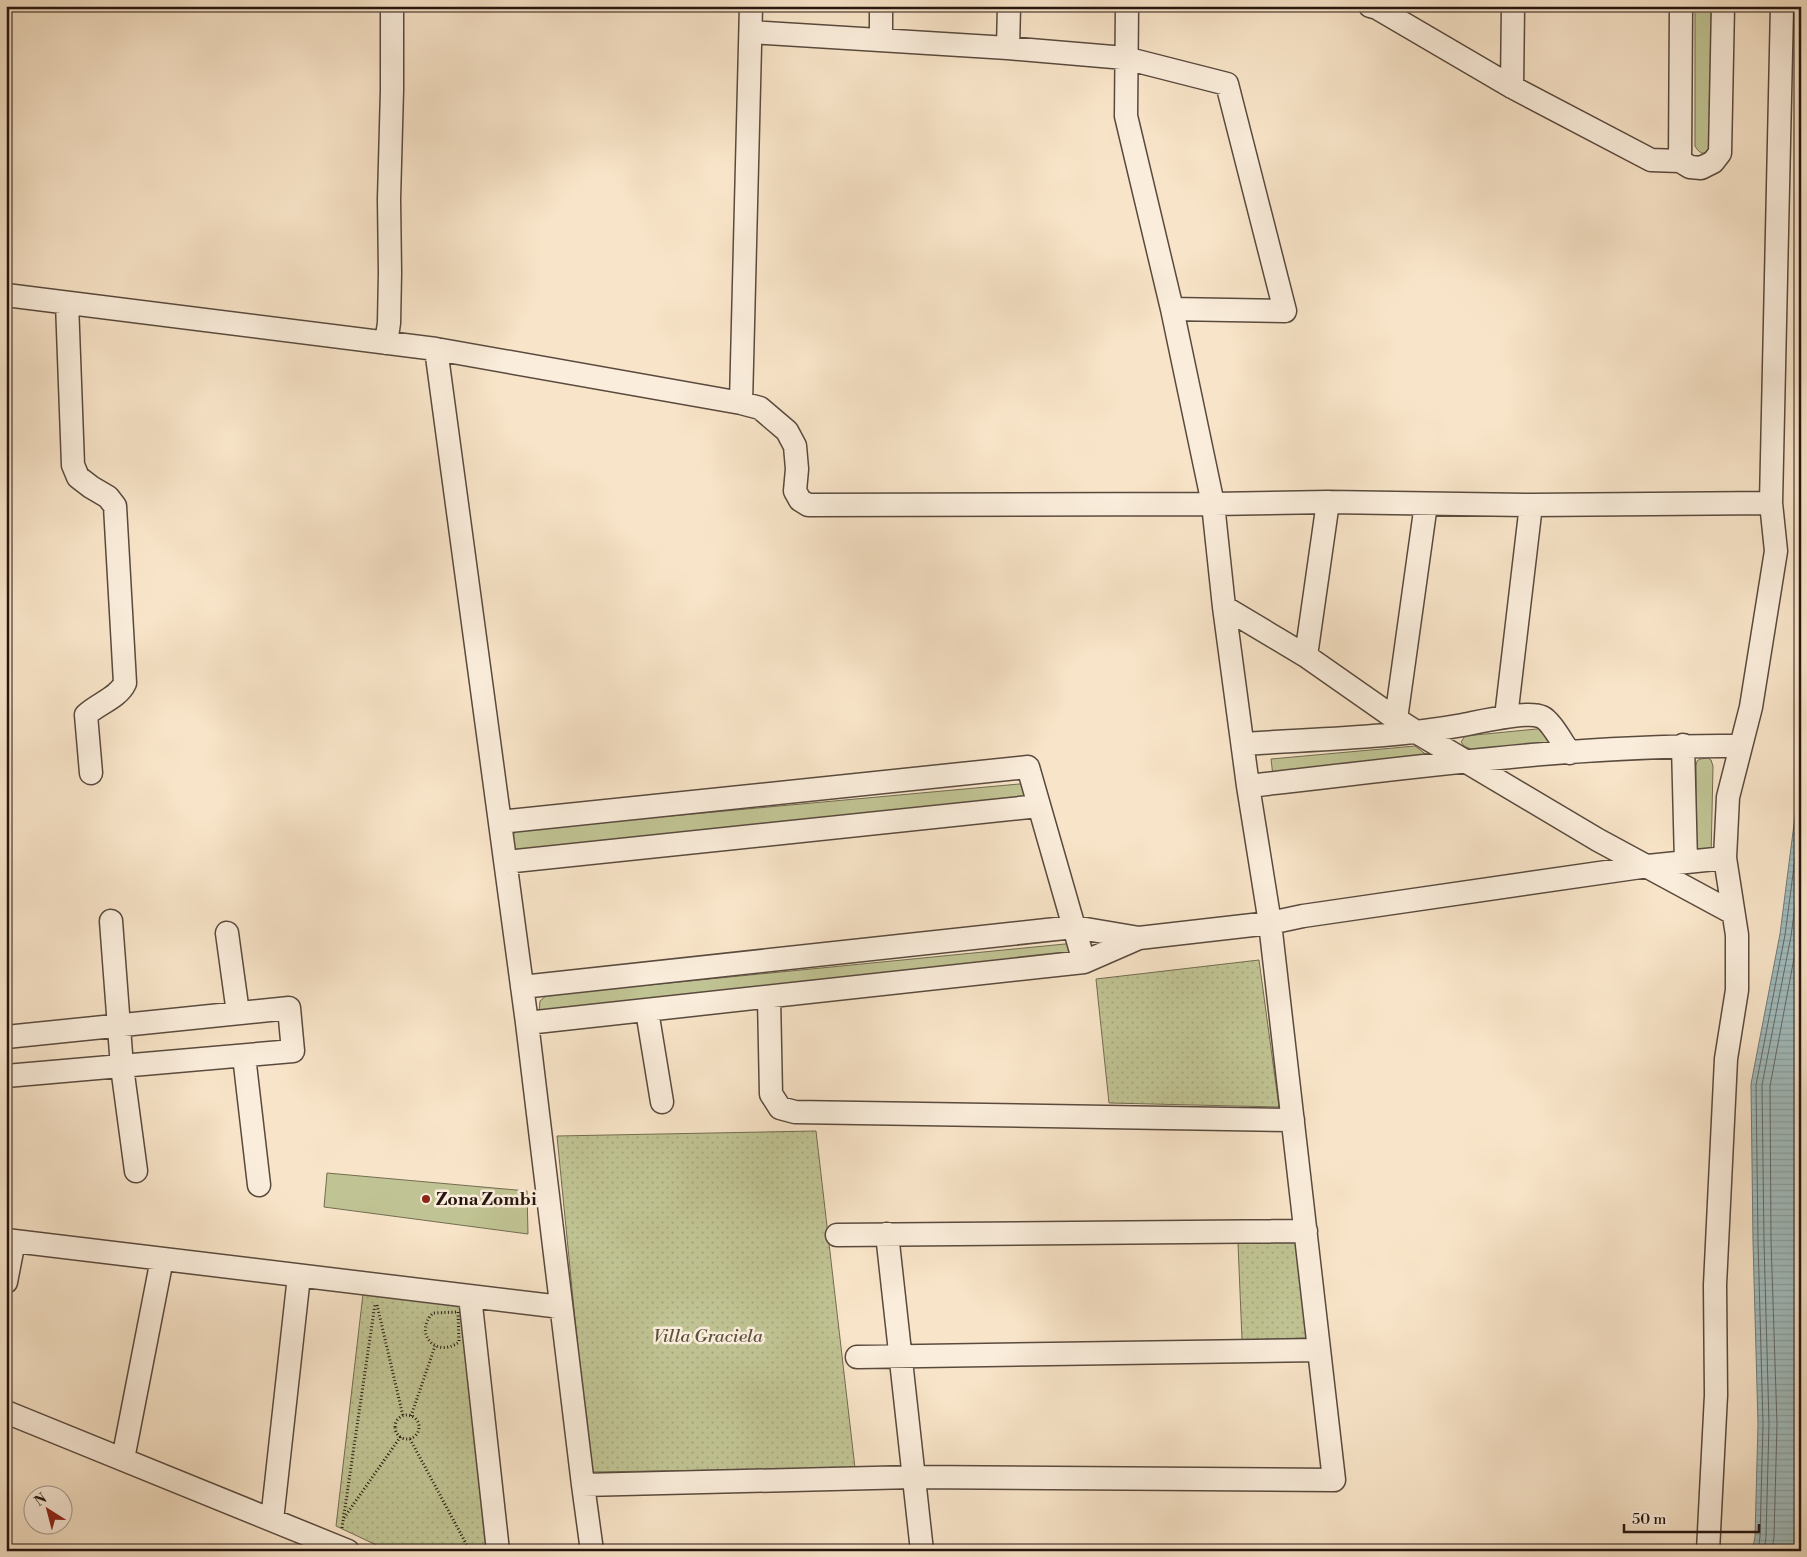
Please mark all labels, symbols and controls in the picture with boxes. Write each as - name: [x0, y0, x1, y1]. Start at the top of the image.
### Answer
- place label: Zona Zombi: [436, 1188, 537, 1211]
- marker: Zona Zombi: [420, 1193, 432, 1205]
- park label: Villa Graciela: [653, 1325, 764, 1348]
- north arrow: [22, 1484, 72, 1534]
- text: N: [31, 1490, 51, 1511]
- scale bar: [1624, 1502, 1760, 1534]
- text: 50 m: [1632, 1510, 1666, 1529]

